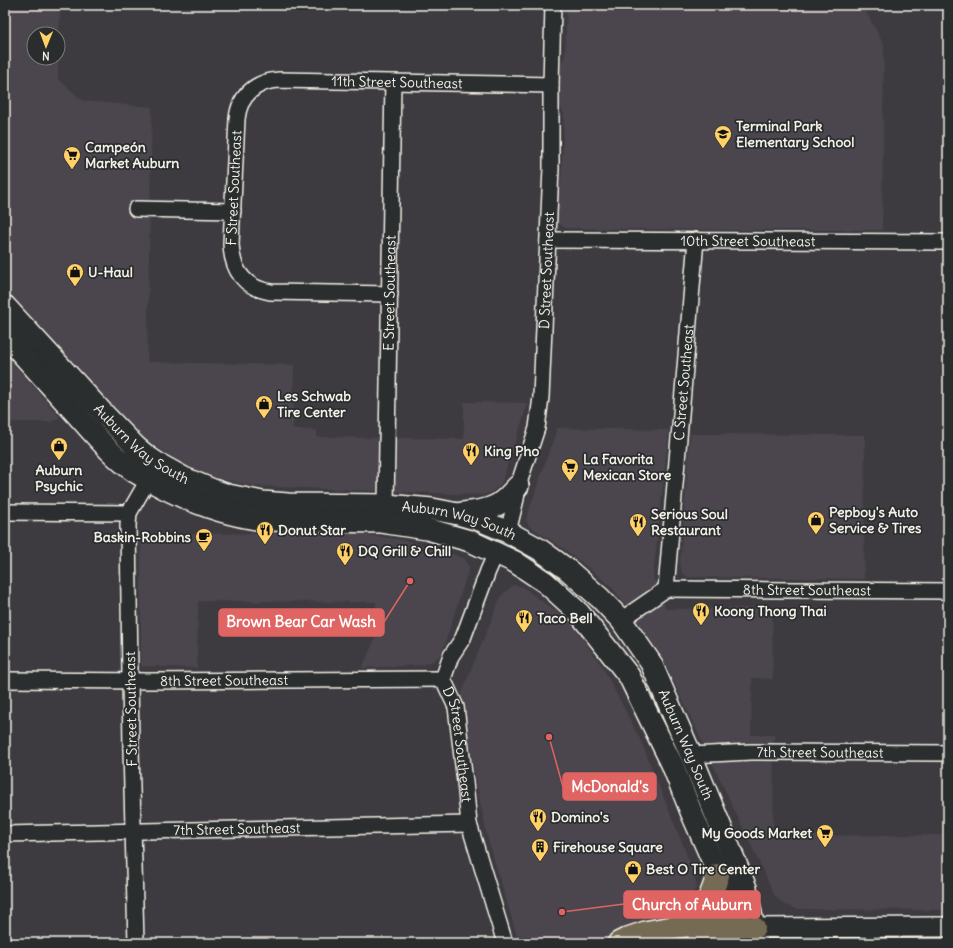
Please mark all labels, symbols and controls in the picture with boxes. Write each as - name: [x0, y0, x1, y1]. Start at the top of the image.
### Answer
- north arrow: [26, 26, 66, 66]
- text: N: [42, 49, 50, 63]
- street label: 11th Street Southeast: [331, 72, 463, 92]
- place label: Terminal Park Elementary School: [736, 117, 854, 151]
- school or university icon: Terminal Park Elementary School: [713, 124, 733, 149]
- street label: F Street Southeast: [222, 130, 245, 246]
- place label: Campeón Market Auburn: [85, 138, 179, 172]
- supermarket icon: Campeón Market Auburn: [62, 145, 82, 170]
- street label: D Street Southeast: [535, 211, 558, 330]
- street label: 10th Street Southeast: [680, 232, 816, 250]
- street label: E Street Southeast: [380, 235, 399, 351]
- shop icon: U-Haul: [65, 262, 85, 287]
- place label: U-Haul: [88, 263, 133, 281]
- street label: C Street Southeast: [670, 323, 698, 441]
- place label: Les Schwab Tire Center: [277, 387, 351, 421]
- shop icon: Les Schwab Tire Center: [254, 394, 274, 419]
- street label: Auburn Way South: [90, 400, 192, 488]
- shop icon: Auburn Psychic: [49, 436, 69, 461]
- restaurant icon: King Pho: [461, 441, 481, 466]
- place label: King Pho: [484, 442, 540, 460]
- place label: La Favorita Mexican Store: [583, 450, 672, 484]
- supermarket icon: La Favorita Mexican Store: [560, 457, 580, 482]
- place label: Auburn Psychic: [35, 461, 83, 495]
- street label: Auburn Way South: [401, 497, 520, 544]
- place label: Pepboy's Auto Service & Tires: [829, 503, 922, 537]
- place label: Serious Soul Restaurant: [651, 505, 728, 539]
- shop icon: Pepboy's Auto Service & Tires: [806, 510, 826, 535]
- restaurant icon: Serious Soul Restaurant: [628, 512, 648, 537]
- restaurant icon: Donut Star: [255, 520, 275, 545]
- place label: Donut Star: [278, 521, 346, 539]
- cafe icon: Baskin-Robbins: [194, 527, 214, 552]
- place label: Baskin-Robbins: [93, 528, 192, 546]
- restaurant icon: DQ Grill & Chill: [335, 541, 355, 566]
- place label: DQ Grill & Chill: [358, 542, 451, 560]
- street label: 8th Street Southeast: [743, 581, 871, 599]
- restaurant icon: Koong Thong Thai: [691, 601, 711, 626]
- place label: Koong Thong Thai: [714, 602, 827, 620]
- restaurant icon: Taco Bell: [514, 608, 534, 633]
- callout: Brown Bear Car Wash: [219, 609, 384, 636]
- place label: Taco Bell: [537, 609, 593, 627]
- text: Brown Bear Car Wash: [226, 612, 376, 631]
- street label: F Street Southeast: [121, 651, 141, 767]
- street label: 8th Street Southeast: [160, 671, 288, 690]
- street label: D Street Southeast: [439, 684, 476, 803]
- street label: Auburn Way South: [655, 687, 718, 803]
- street label: 7th Street Southeast: [756, 743, 884, 762]
- callout: McDonald's: [563, 773, 656, 800]
- text: McDonald's: [571, 777, 649, 796]
- restaurant icon: Domino's: [528, 807, 548, 832]
- place label: Domino's: [551, 808, 610, 826]
- street label: 7th Street Southeast: [173, 819, 301, 839]
- supermarket icon: My Goods Market: [815, 823, 835, 848]
- place label: My Goods Market: [701, 824, 812, 842]
- building icon: Firehouse Square: [530, 837, 550, 862]
- place label: Firehouse Square: [553, 838, 663, 856]
- shop icon: Best O Tire Center: [623, 859, 643, 884]
- place label: Best O Tire Center: [646, 860, 760, 878]
- callout: Church of Auburn: [624, 891, 760, 918]
- text: Church of Auburn: [632, 895, 752, 914]

